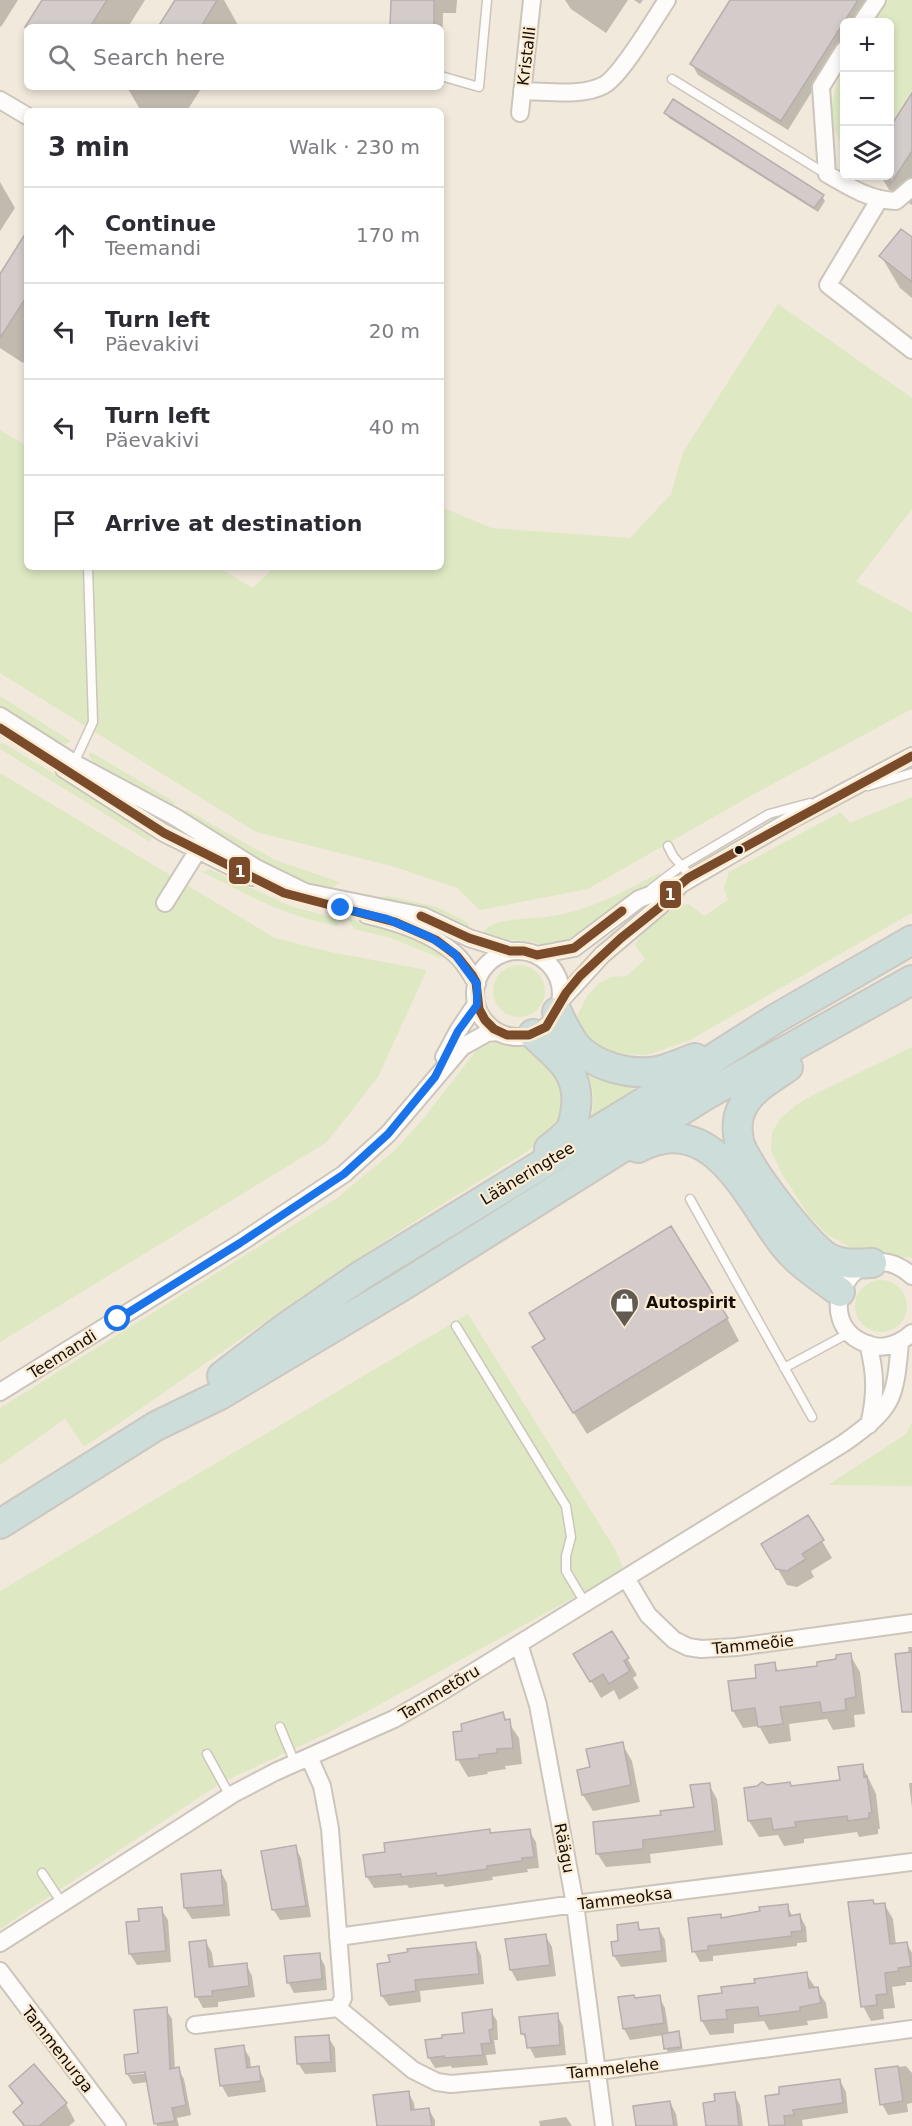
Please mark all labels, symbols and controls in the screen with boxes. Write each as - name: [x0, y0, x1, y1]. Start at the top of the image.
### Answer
- map controls: [840, 18, 894, 180]
- button: +: [840, 18, 894, 72]
- search box: [24, 24, 444, 90]
- street label: Kristalli: [513, 25, 540, 87]
- icon: search: [45, 41, 78, 74]
- text: Search here: [93, 45, 225, 70]
- button: −: [840, 72, 894, 126]
- button: layers: [840, 126, 894, 180]
- text: 3 min: [48, 132, 130, 162]
- text: Walk · 230 m: [289, 135, 420, 159]
- text: Continue: [105, 211, 216, 236]
- icon: ahead: [48, 219, 81, 252]
- text: 170 m: [356, 223, 420, 247]
- text: Teemandi: [105, 236, 201, 260]
- text: Turn left: [105, 307, 210, 332]
- icon: left: [48, 315, 81, 348]
- text: 20 m: [369, 319, 420, 343]
- text: Päevakivi: [105, 332, 199, 356]
- text: Turn left: [105, 403, 210, 428]
- icon: left: [48, 411, 81, 444]
- text: 40 m: [369, 415, 420, 439]
- text: Päevakivi: [105, 428, 199, 452]
- icon: arrive: [48, 507, 81, 540]
- text: Arrive at destination: [105, 511, 362, 536]
- unlabelled marker: [733, 844, 745, 856]
- line badge: 1: [228, 856, 251, 885]
- text: 1: [234, 862, 246, 881]
- line badge: 1: [659, 880, 682, 909]
- text: 1: [664, 885, 676, 904]
- route end: [327, 894, 353, 920]
- street label: Lääneringtee: [477, 1138, 577, 1209]
- shop icon: Autospirit: [609, 1286, 641, 1328]
- place label: Autospirit: [646, 1293, 736, 1312]
- route start: [104, 1305, 130, 1331]
- street label: Teemandi: [24, 1326, 100, 1383]
- street label: Tammeõie: [710, 1631, 795, 1658]
- street label: Tammetõru: [395, 1661, 483, 1724]
- street label: Räägu: [550, 1821, 579, 1875]
- street label: Tammeoksa: [576, 1883, 673, 1914]
- street label: Tammenurga: [17, 2002, 97, 2096]
- street label: Tammelehe: [565, 2054, 660, 2083]

